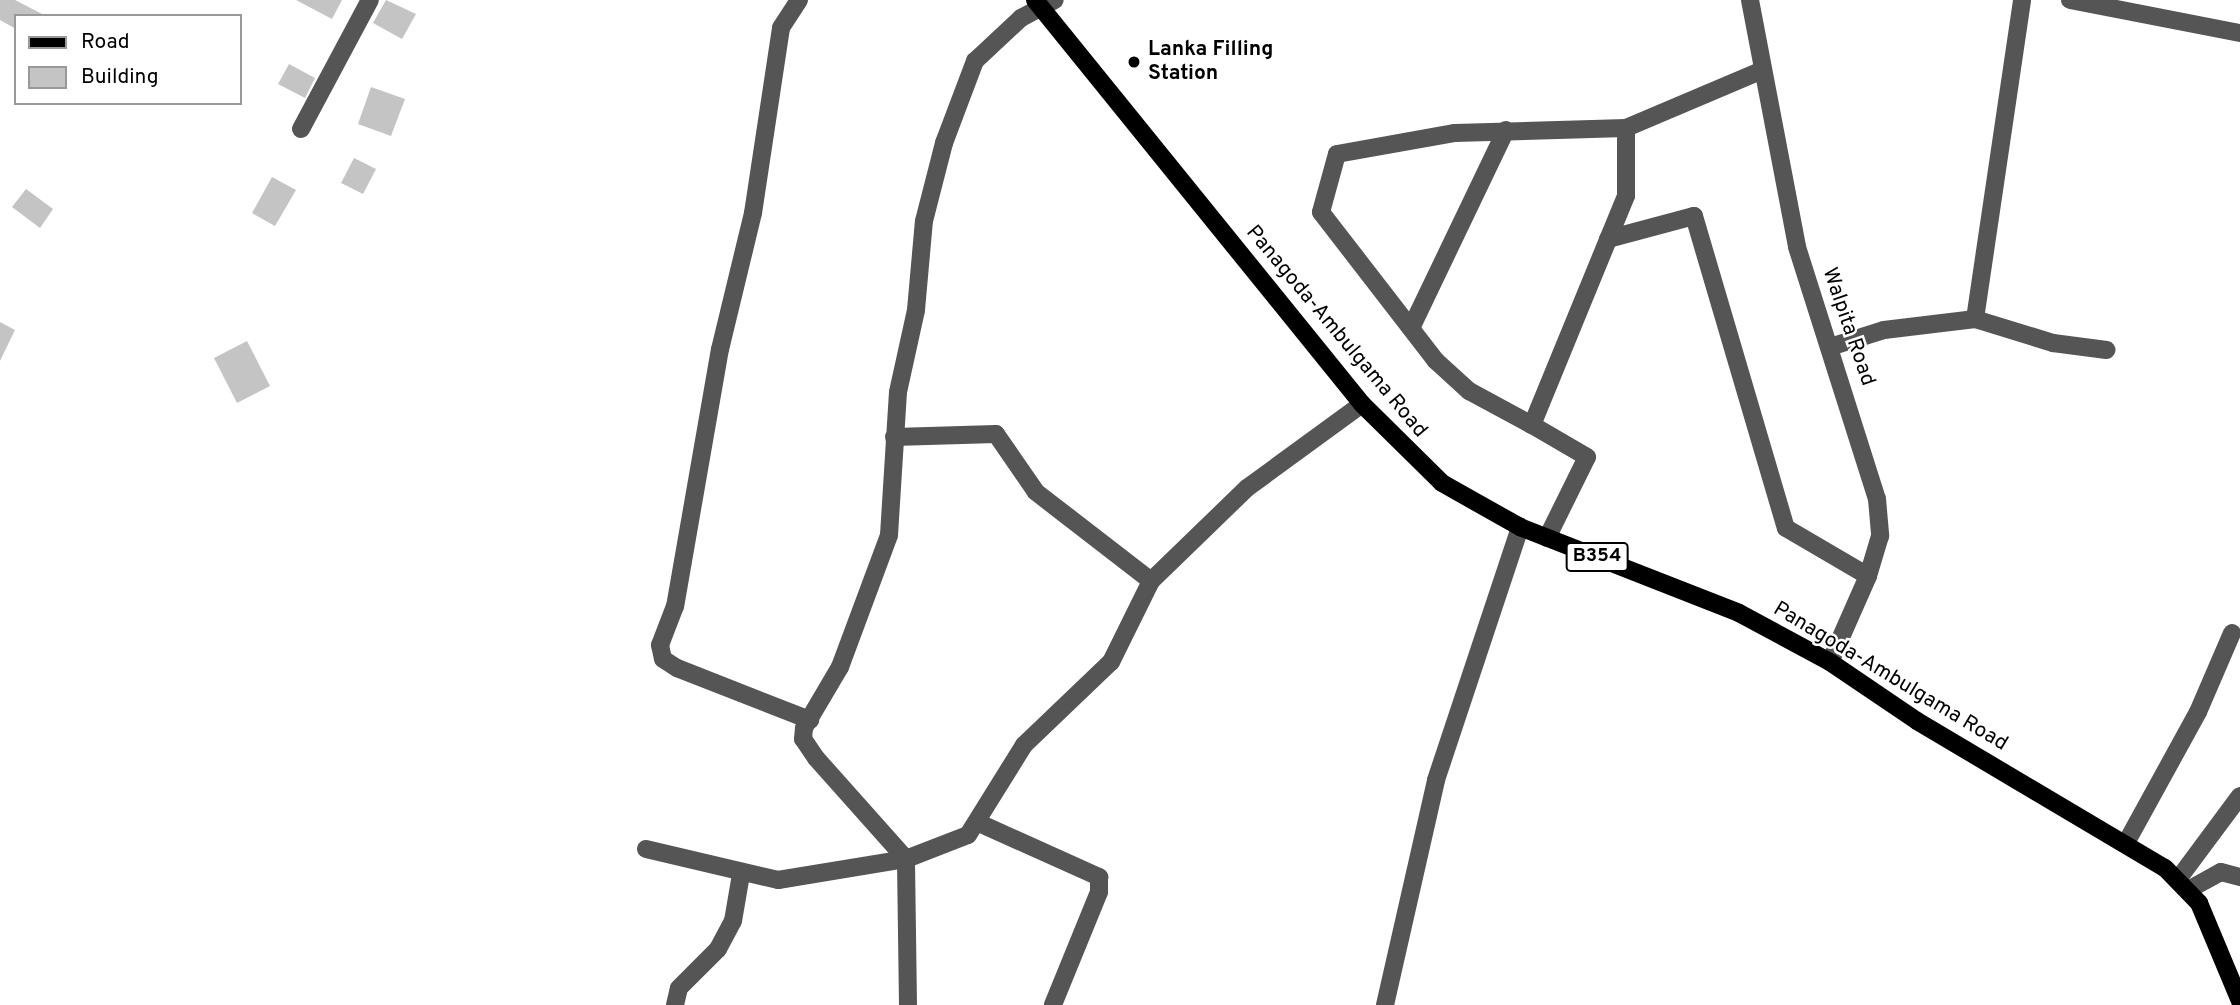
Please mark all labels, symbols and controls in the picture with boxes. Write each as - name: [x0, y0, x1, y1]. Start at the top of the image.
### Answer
- legend: [14, 14, 242, 105]
- text: Road: [81, 29, 130, 56]
- place label: Lanka Filling Station: [1148, 37, 1273, 87]
- marker: Lanka Filling Station: [1126, 54, 1142, 70]
- text: Building: [81, 64, 159, 91]
- street label: Panagoda-Ambulgama Road: [1240, 221, 1432, 443]
- street label: Walpita Road: [1816, 265, 1880, 389]
- road number: B354: [1566, 542, 1628, 572]
- street label: Panagoda-Ambulgama Road: [1768, 597, 2012, 757]

